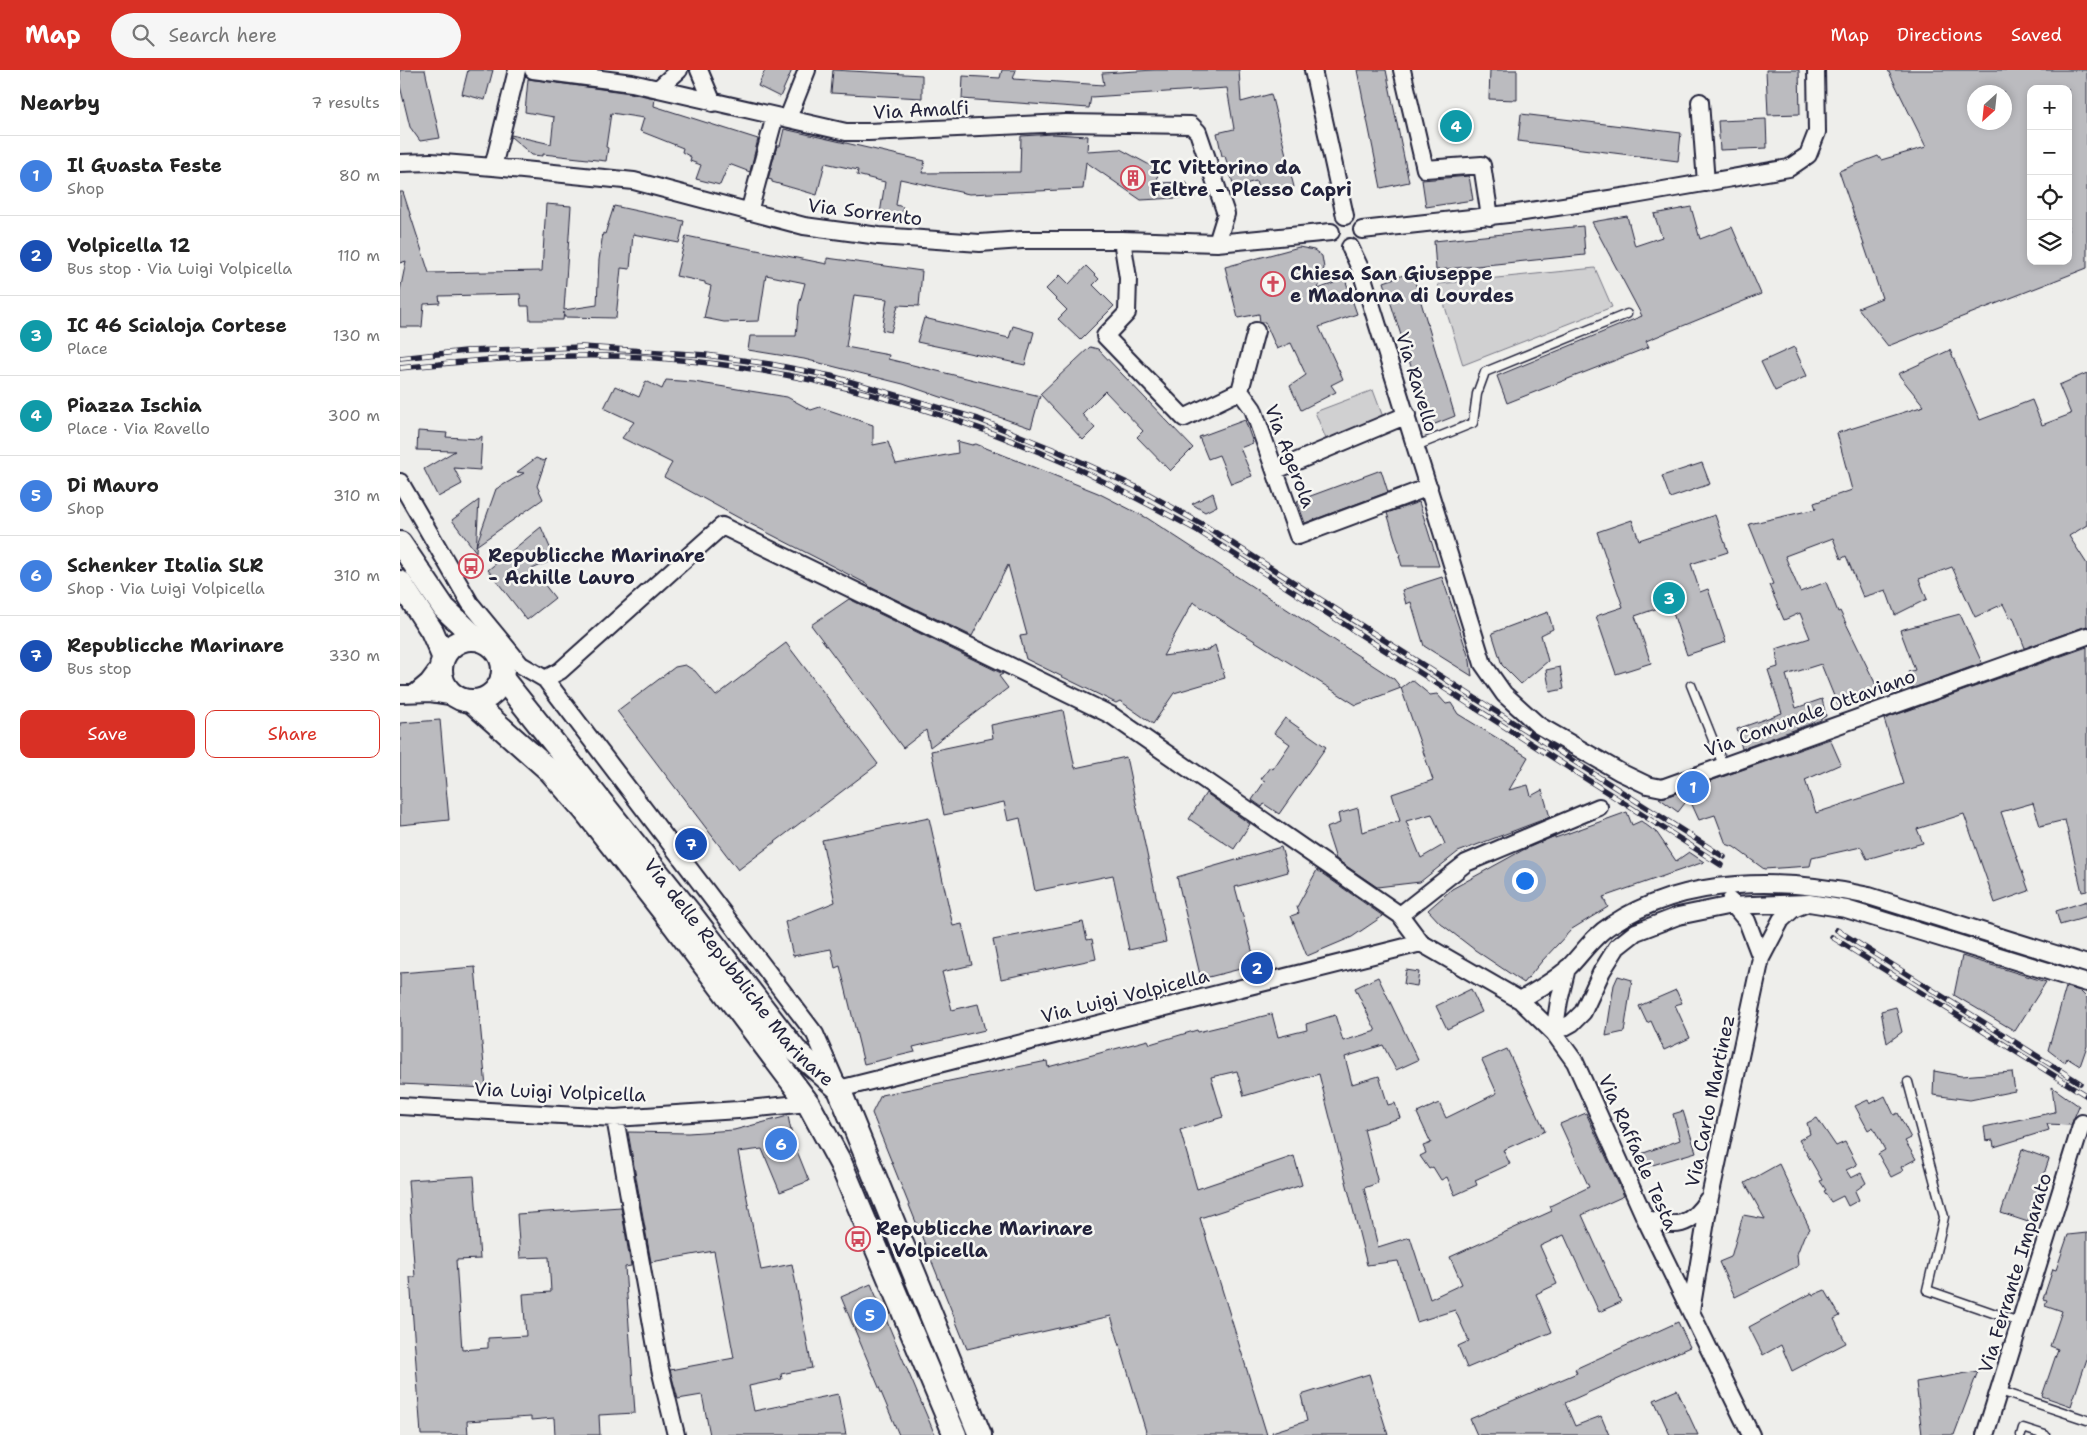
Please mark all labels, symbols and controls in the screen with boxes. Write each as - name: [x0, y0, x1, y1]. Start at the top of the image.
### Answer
- search box: [111, 13, 461, 58]
- text: Map: [25, 19, 81, 51]
- icon: search: [129, 21, 157, 49]
- text: Search here: [169, 23, 277, 48]
- text: Map: [1831, 23, 1869, 47]
- text: Directions: [1897, 23, 1983, 47]
- text: Saved: [2011, 23, 2062, 47]
- north arrow: [1967, 85, 2012, 130]
- map controls: [2027, 85, 2072, 265]
- button: +: [2027, 85, 2072, 130]
- text: Nearby: [20, 89, 100, 117]
- text: 7 results: [311, 92, 380, 113]
- street label: Via Amalfi: [872, 95, 970, 125]
- pin: 4: [1440, 107, 1472, 145]
- button: −: [2027, 130, 2072, 175]
- text: Il Guasta Feste: [67, 153, 222, 178]
- place label: IC Vittorino da Feltre - Plesso Capri: [1150, 155, 1352, 202]
- text: 1: [32, 165, 40, 186]
- text: 80 m: [339, 165, 380, 186]
- building icon: IC Vittorino da Feltre - Plesso Capri: [1120, 165, 1146, 191]
- button: locate: [2027, 175, 2072, 220]
- text: Shop: [67, 178, 104, 199]
- street label: Via Sorrento: [806, 193, 924, 231]
- button: layers: [2027, 220, 2072, 265]
- text: Volpicella 12: [67, 233, 190, 258]
- text: 2: [30, 245, 42, 266]
- text: 110 m: [337, 245, 380, 266]
- text: Bus stop · Via Luigi Volpicella: [67, 258, 292, 279]
- place label: Chiesa San Giuseppe e Madonna di Lourdes: [1290, 261, 1514, 308]
- church icon: Chiesa San Giuseppe e Madonna di Lourdes: [1260, 271, 1286, 297]
- text: IC 46 Scialoja Cortese: [67, 313, 287, 338]
- text: 3: [30, 325, 42, 346]
- text: 130 m: [333, 325, 380, 346]
- street label: Via Ravello: [1390, 329, 1444, 435]
- text: Place: [67, 338, 108, 359]
- text: Piazza Ischia: [67, 393, 202, 418]
- street label: Via Agerola: [1259, 401, 1321, 512]
- text: 4: [30, 405, 42, 426]
- text: 300 m: [328, 405, 380, 426]
- text: Place · Via Ravello: [67, 418, 210, 439]
- text: Di Mauro: [67, 473, 159, 498]
- text: 5: [31, 485, 41, 506]
- text: 310 m: [333, 485, 380, 506]
- text: Shop: [67, 498, 104, 519]
- place label: Republicche Marinare - Achille Lauro: [488, 543, 705, 590]
- text: Schenker Italia SLR: [67, 553, 264, 578]
- bus stop icon: Republicche Marinare - Achille Lauro: [458, 553, 484, 579]
- text: 6: [30, 565, 42, 586]
- text: 310 m: [333, 565, 380, 586]
- text: Shop · Via Luigi Volpicella: [67, 578, 265, 599]
- pin: 3: [1653, 579, 1685, 617]
- text: Republicche Marinare: [67, 633, 284, 658]
- text: 7: [30, 645, 42, 666]
- text: 330 m: [328, 645, 380, 666]
- text: Bus stop: [67, 658, 132, 679]
- street label: Via Comunale Ottaviano: [1701, 663, 1919, 763]
- button: Save: [20, 710, 195, 758]
- button: Share: [205, 710, 380, 758]
- pin: 1: [1677, 768, 1709, 806]
- pin: 7: [675, 825, 707, 863]
- street label: Via delle Repubbliche Marinare: [638, 853, 840, 1092]
- your location: [1512, 868, 1538, 894]
- pin: 2: [1241, 949, 1273, 987]
- street label: Via Luigi Volpicella: [1038, 963, 1212, 1029]
- street label: Via Carlo Martinez: [1680, 1012, 1740, 1190]
- street label: Via Raffaele Testa: [1593, 1070, 1684, 1234]
- street label: Via Luigi Volpicella: [473, 1077, 647, 1108]
- pin: 6: [765, 1125, 797, 1163]
- street label: Via Ferrante Imparato: [1973, 1170, 2057, 1376]
- place label: Republicche Marinare - Volpicella: [876, 1216, 1093, 1263]
- bus stop icon: Republicche Marinare - Volpicella: [845, 1226, 871, 1252]
- pin: 5: [854, 1296, 886, 1334]

